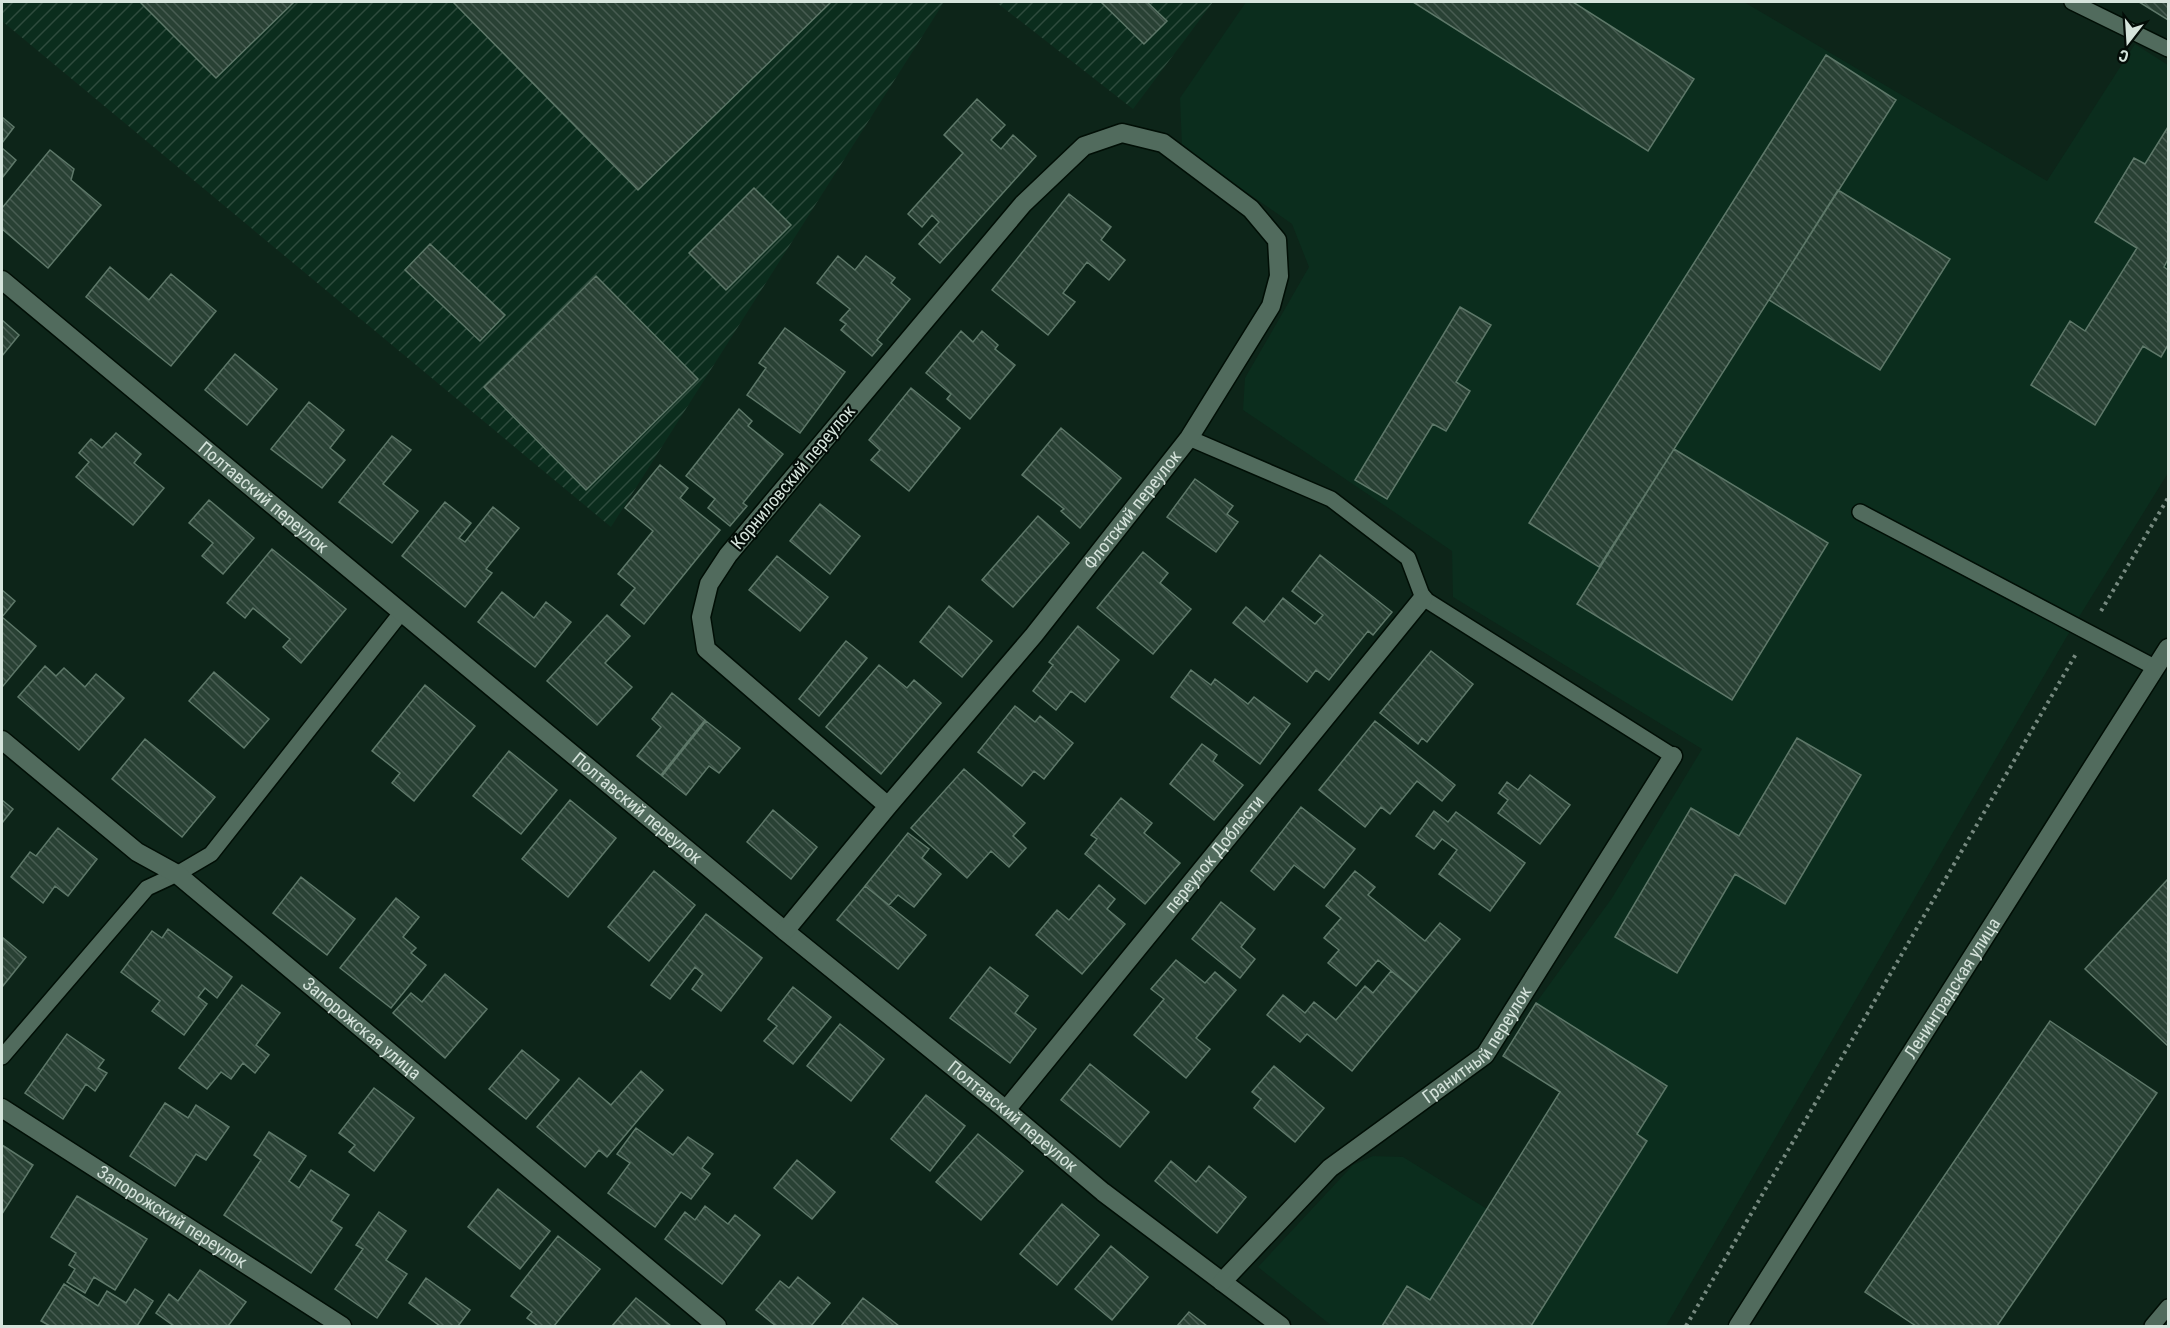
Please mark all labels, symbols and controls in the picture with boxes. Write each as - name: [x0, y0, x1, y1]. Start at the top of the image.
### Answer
- north arrow: [2098, 12, 2158, 72]
- text: С: [2117, 45, 2131, 66]
- street label: Корниловский переулок: [726, 400, 859, 553]
- street label: Полтавский переулок: [194, 437, 333, 557]
- street label: Флотский переулок: [1079, 446, 1185, 573]
- street label: Полтавский переулок: [568, 748, 707, 868]
- street label: переулок Доблести: [1160, 791, 1268, 917]
- street label: Ленинградская улица: [1899, 914, 2004, 1062]
- street label: Запорожская улица: [299, 973, 425, 1084]
- street label: Гранитный переулок: [1418, 982, 1536, 1107]
- street label: Полтавский переулок: [944, 1056, 1083, 1176]
- street label: Запорожский переулок: [93, 1161, 252, 1273]

